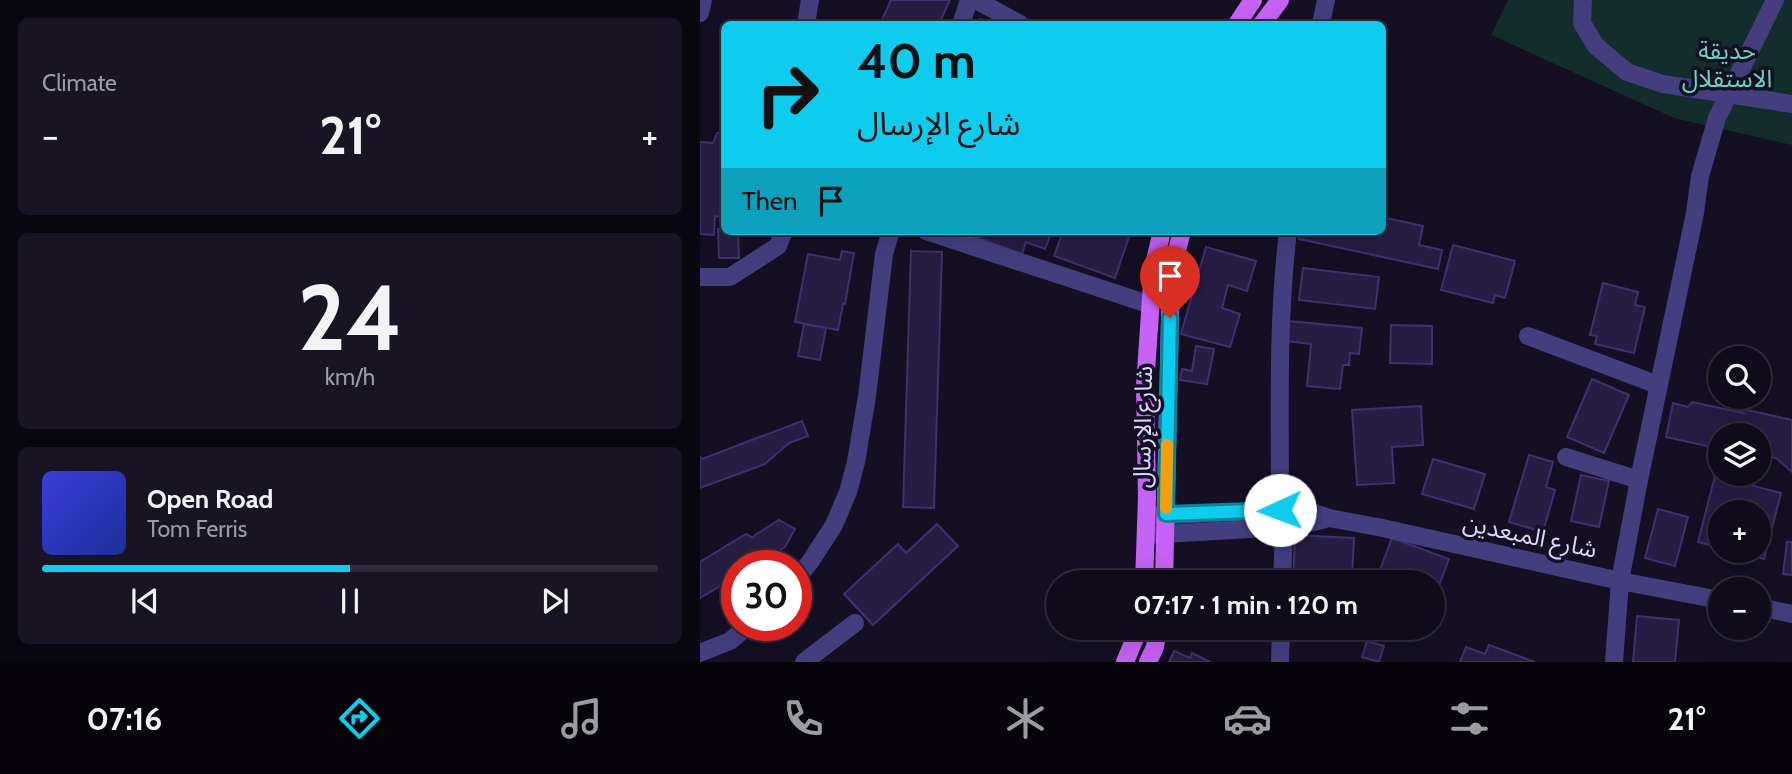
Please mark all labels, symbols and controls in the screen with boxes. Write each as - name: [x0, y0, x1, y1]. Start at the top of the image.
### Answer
- text: 40 m: [857, 31, 976, 90]
- park label: حديقة الاستقلال: [1682, 36, 1772, 93]
- icon: right: [742, 49, 833, 140]
- text: Climate: [42, 69, 117, 97]
- text: 21°: [319, 104, 381, 167]
- text: شارع الإرسال: [857, 104, 1020, 143]
- text: −: [42, 112, 59, 159]
- text: +: [641, 112, 658, 159]
- icon: arrive: [812, 182, 850, 220]
- text: Then: [742, 185, 798, 217]
- pin: [1140, 246, 1200, 318]
- icon: arrive: [1151, 257, 1189, 295]
- text: 24: [298, 262, 402, 373]
- map controls: [1708, 346, 1771, 640]
- button: search: [1708, 346, 1771, 409]
- text: km/h: [325, 363, 375, 391]
- street label: شارع الإرسال: [1127, 366, 1161, 489]
- button: layers: [1708, 423, 1771, 486]
- position arrow: [1243, 473, 1317, 547]
- text: Open Road: [147, 483, 273, 515]
- button: +: [1708, 500, 1771, 563]
- street label: شارع المبعدين: [1460, 507, 1600, 567]
- text: Tom Ferris: [147, 515, 247, 543]
- speed limit sign: 30: [721, 550, 812, 641]
- button: −: [1708, 577, 1771, 640]
- icon: previous: [126, 582, 164, 620]
- icon: pause: [331, 582, 369, 620]
- icon: next: [536, 582, 574, 620]
- text: 07:17 · 1 min · 120 m: [1133, 589, 1358, 621]
- icon: directions: [335, 694, 384, 743]
- icon: music: [557, 694, 606, 743]
- icon: phone: [779, 694, 828, 743]
- icon: climate: [1001, 694, 1050, 743]
- icon: car: [1223, 694, 1272, 743]
- icon: filters: [1445, 694, 1494, 743]
- text: 07:16: [87, 699, 162, 738]
- text: 21°: [1667, 699, 1705, 738]

